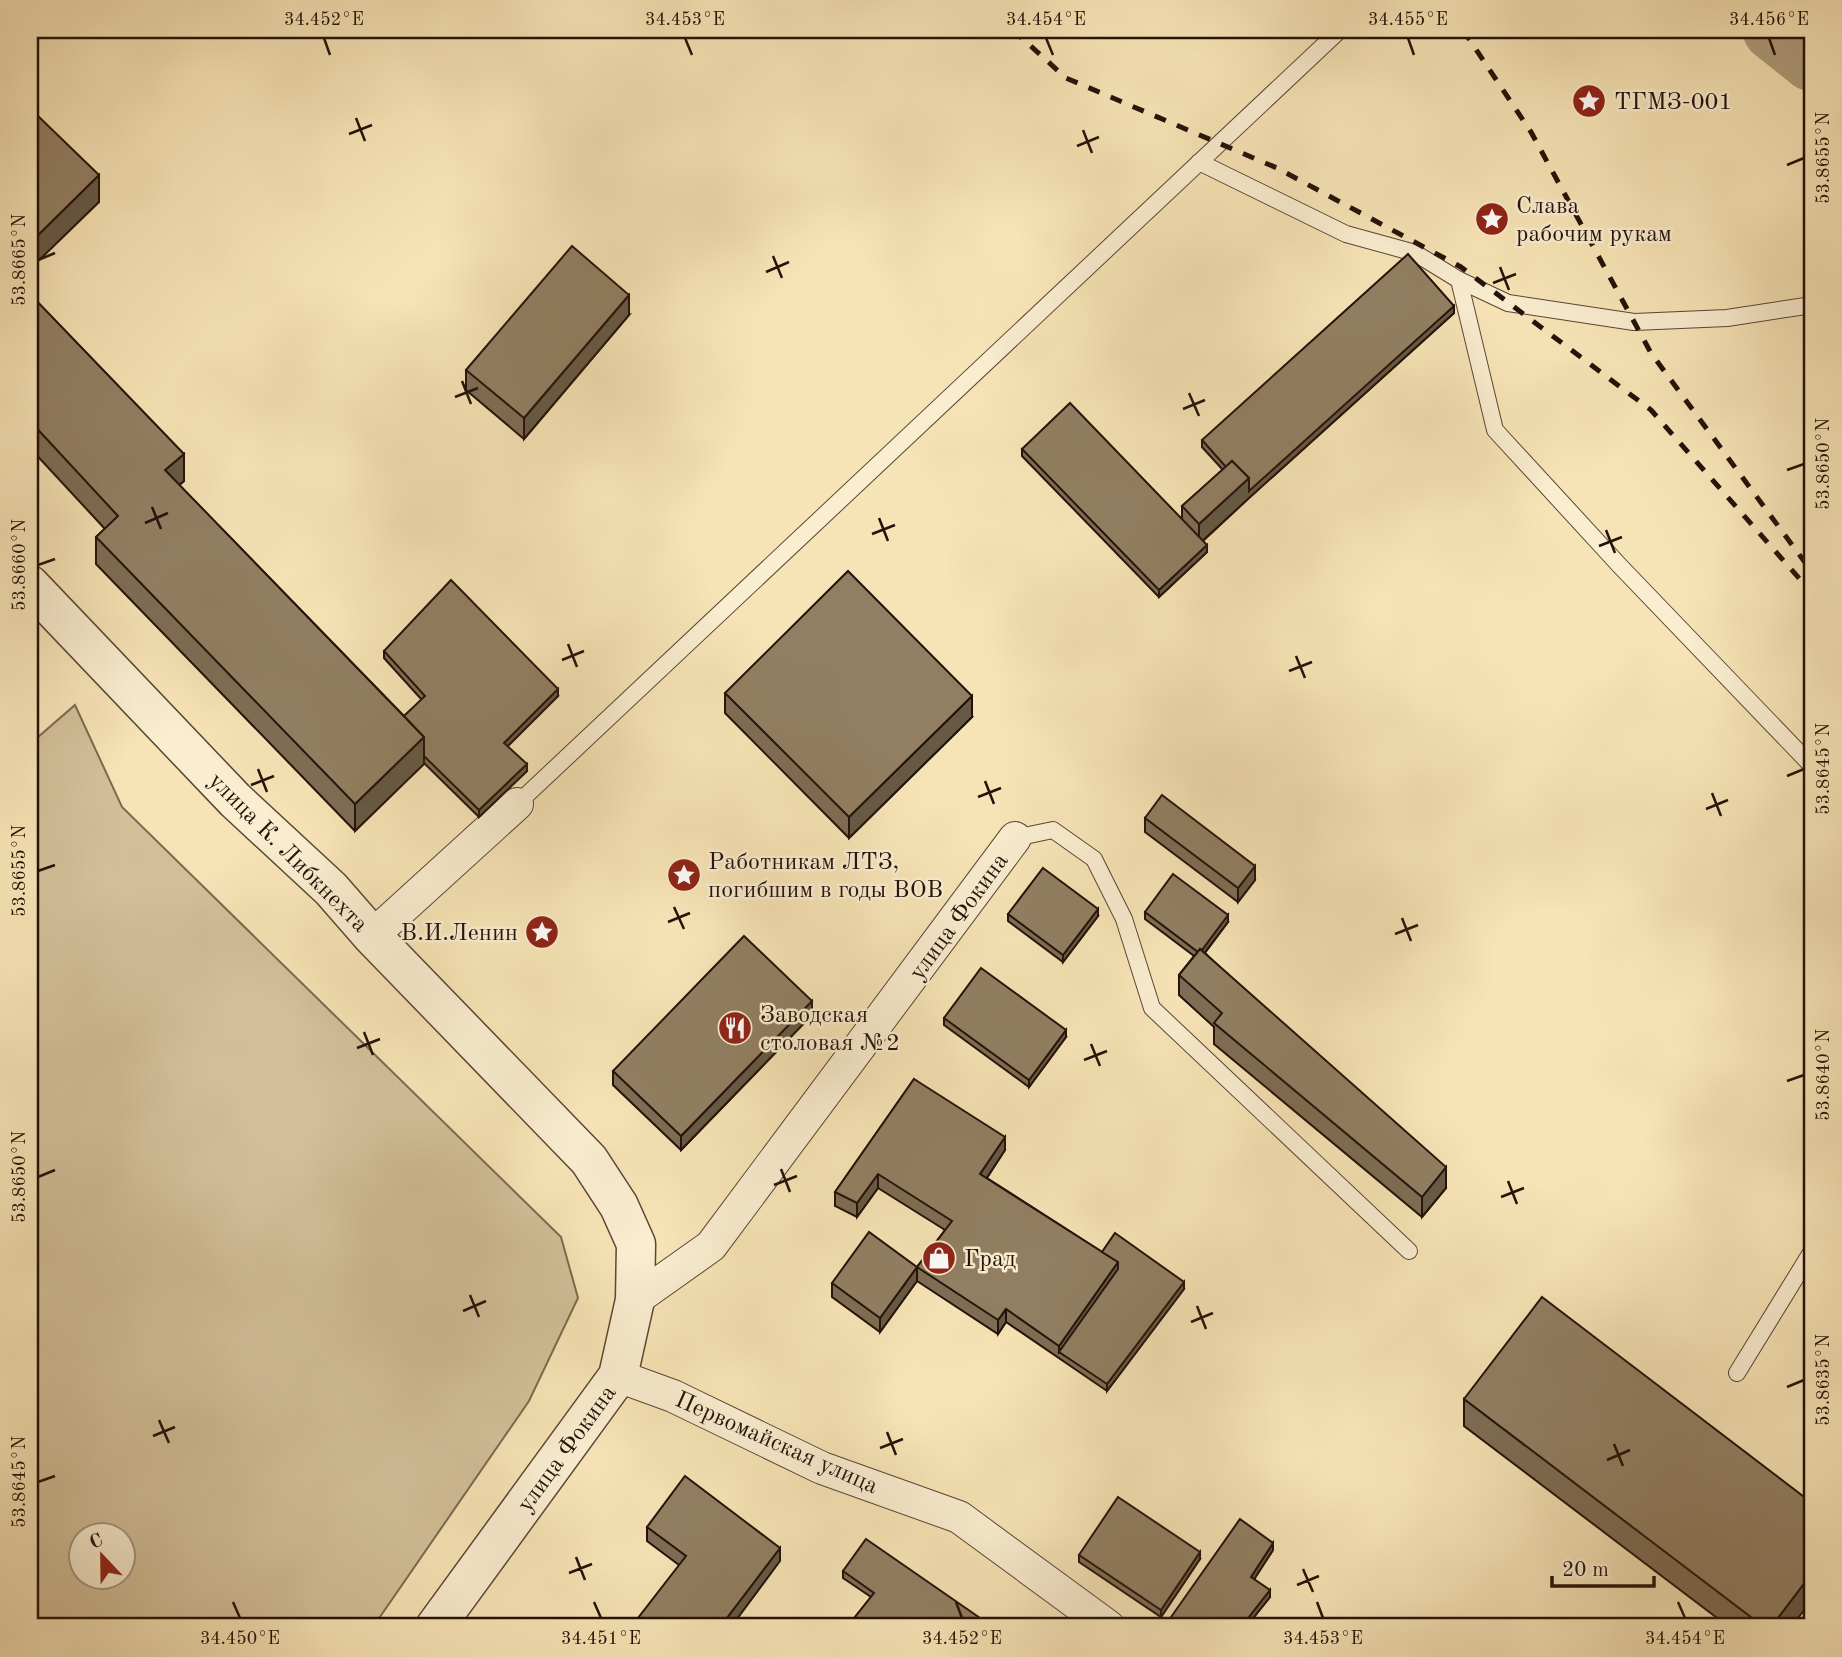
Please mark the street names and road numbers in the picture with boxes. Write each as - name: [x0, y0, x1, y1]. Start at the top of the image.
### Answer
- street label: улица К. Либкнехта: [203, 769, 372, 938]
- street label: улица Фокина: [906, 849, 1014, 985]
- street label: улица Фокина: [514, 1381, 622, 1517]
- street label: Первомайская улица: [671, 1388, 881, 1499]

